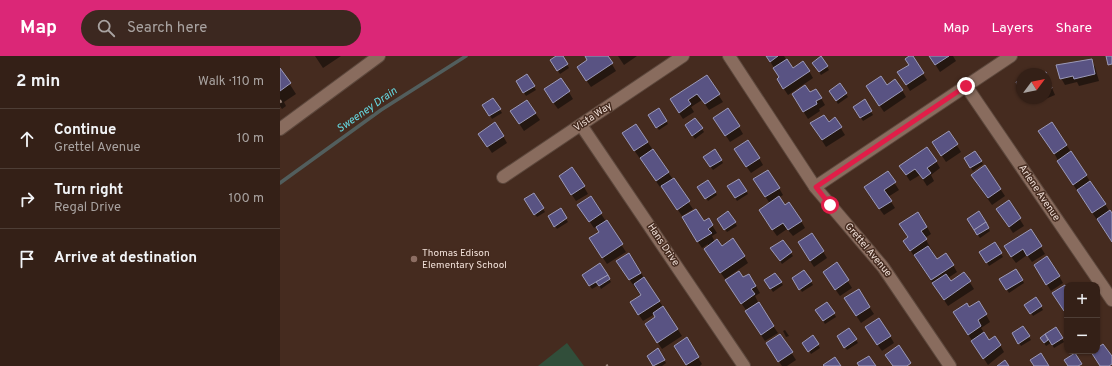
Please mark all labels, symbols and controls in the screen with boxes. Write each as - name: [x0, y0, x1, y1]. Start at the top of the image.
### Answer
- search box: [81, 10, 361, 46]
- text: Map: [20, 16, 57, 40]
- icon: search: [95, 17, 117, 39]
- text: Search here: [127, 19, 207, 38]
- text: Map: [943, 20, 969, 37]
- text: Layers: [991, 20, 1033, 37]
- text: Share: [1055, 20, 1092, 37]
- north arrow: [1016, 68, 1052, 104]
- text: 2 min: [16, 71, 60, 93]
- text: Walk · 110 m: [198, 74, 264, 90]
- route end: [957, 77, 975, 95]
- water label: Sweeney Drain: [334, 84, 400, 136]
- street label: Vista Way: [571, 99, 615, 135]
- text: Continue: [54, 121, 116, 140]
- icon: ahead: [16, 128, 38, 150]
- text: 10 m: [237, 131, 264, 147]
- text: Grettel Avenue: [54, 140, 140, 156]
- street label: Arlene Avenue: [1015, 162, 1063, 224]
- text: Turn right: [54, 181, 123, 200]
- icon: right: [16, 188, 38, 210]
- text: 100 m: [228, 191, 264, 207]
- route start: [821, 196, 839, 214]
- text: Regal Drive: [54, 200, 121, 216]
- street label: Grettel Avenue: [842, 220, 894, 280]
- street label: Hans Drive: [644, 221, 682, 269]
- place label: Thomas Edison Elementary School: [422, 247, 507, 272]
- icon: arrive: [16, 248, 38, 270]
- text: Arrive at destination: [54, 249, 197, 268]
- marker: Thomas Edison Elementary School: [409, 254, 419, 264]
- map controls: [1064, 282, 1100, 354]
- button: +: [1064, 282, 1100, 318]
- button: −: [1064, 318, 1100, 354]

